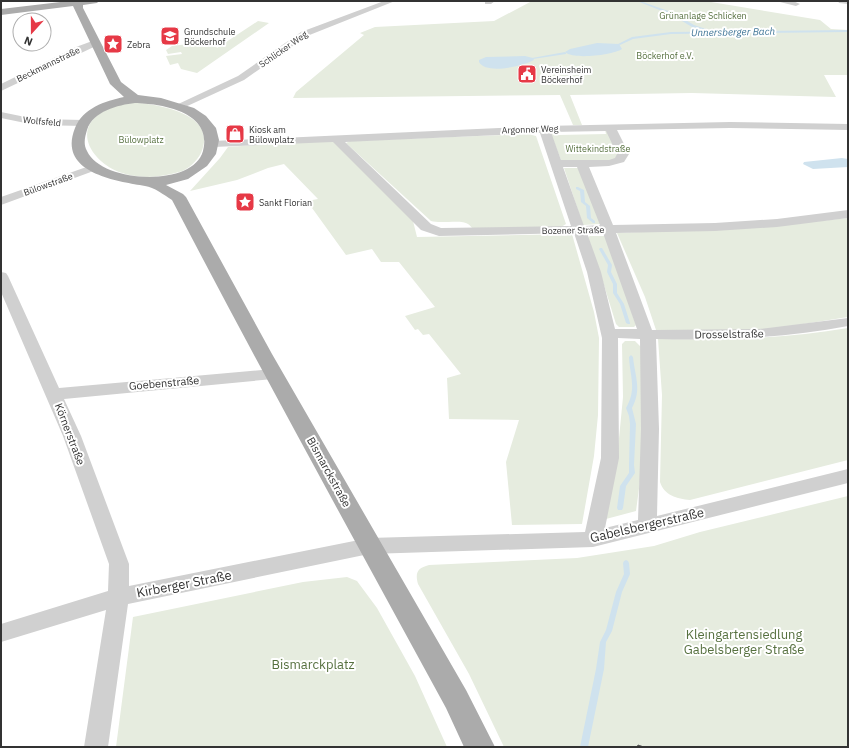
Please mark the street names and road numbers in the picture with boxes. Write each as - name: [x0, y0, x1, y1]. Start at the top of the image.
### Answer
- street label: Schlicker Weg: [257, 28, 310, 70]
- street label: Beckmannstraße: [14, 44, 82, 84]
- street label: Wolfsfeld: [23, 114, 61, 128]
- street label: Argonner Weg: [501, 123, 559, 135]
- street label: Bülowstraße: [22, 170, 74, 198]
- street label: Bozener Straße: [542, 224, 604, 236]
- street label: Drosselstraße: [694, 326, 764, 342]
- street label: Goebenstraße: [128, 373, 200, 393]
- street label: Körnerstraße: [52, 401, 88, 467]
- street label: Bismarckstraße: [304, 434, 354, 510]
- street label: Gabelsbergerstraße: [588, 504, 706, 546]
- street label: Kirberger Straße: [135, 566, 233, 602]

